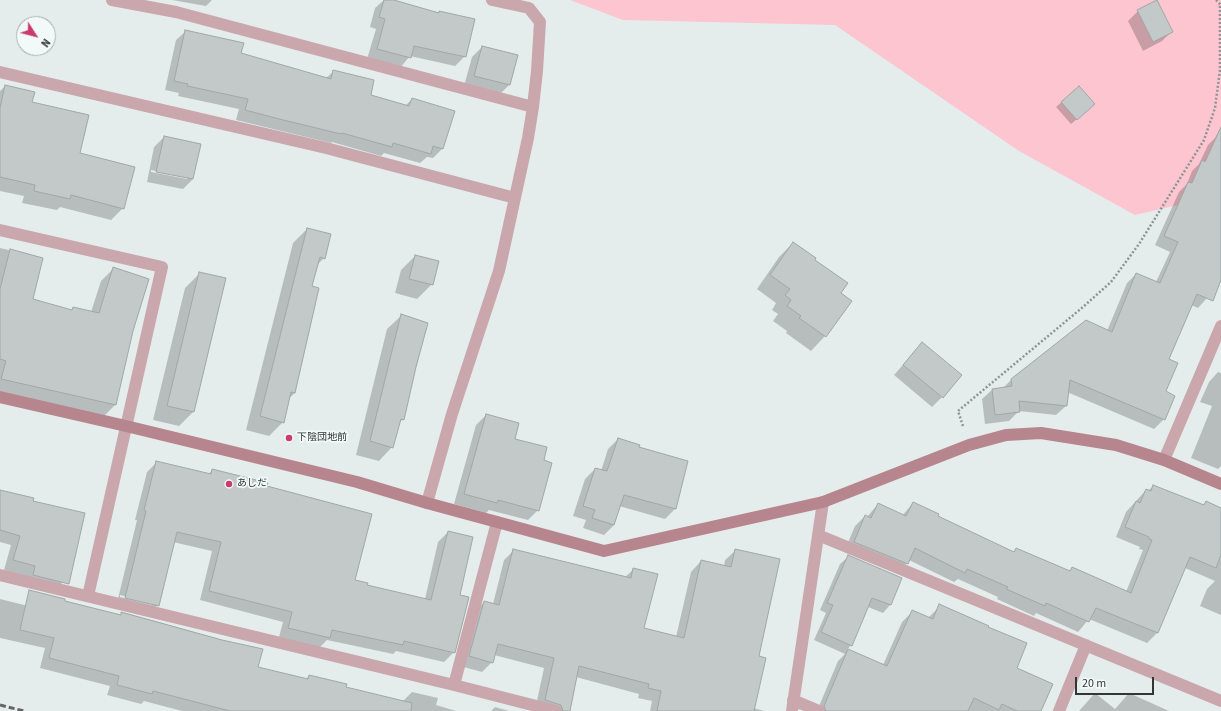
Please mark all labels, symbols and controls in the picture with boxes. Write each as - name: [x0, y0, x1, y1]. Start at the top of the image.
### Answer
- north arrow: [16, 16, 56, 56]
- text: N: [37, 35, 54, 50]
- place label: 下陰団地前: [297, 432, 347, 444]
- marker: 下陰団地前: [284, 433, 294, 443]
- place label: あしだ: [237, 478, 267, 490]
- marker: あしだ: [224, 479, 234, 489]
- scale bar: [1077, 669, 1156, 695]
- text: 20 m: [1082, 675, 1106, 692]

